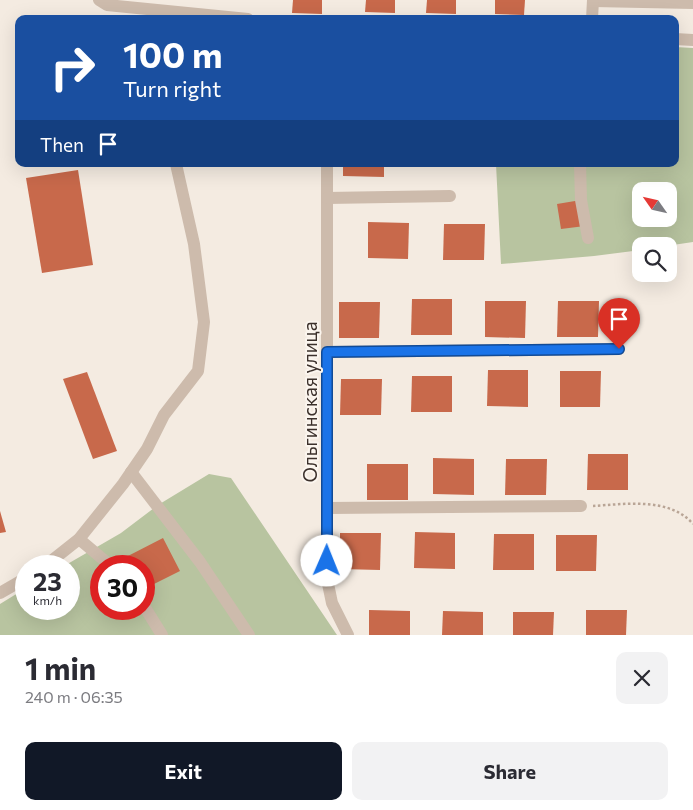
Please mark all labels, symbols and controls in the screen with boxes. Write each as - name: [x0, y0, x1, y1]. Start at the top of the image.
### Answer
- text: 100 m: [123, 32, 223, 75]
- icon: right: [40, 35, 105, 100]
- text: Turn right: [123, 75, 221, 102]
- icon: arrive: [94, 130, 122, 158]
- text: Then: [40, 133, 84, 156]
- north arrow: [632, 182, 678, 228]
- map controls: [632, 182, 677, 282]
- button: search: [632, 237, 677, 282]
- pin: [598, 298, 640, 349]
- icon: arrive: [605, 305, 633, 333]
- street label: Ольгинская улица: [298, 321, 321, 483]
- position arrow: [300, 534, 352, 586]
- speed limit sign: 30: [90, 555, 155, 620]
- text: 23: [33, 566, 62, 596]
- text: km/h: [33, 593, 62, 607]
- text: 1 min: [25, 649, 96, 686]
- button: close: [616, 652, 668, 704]
- text: 240 m · 06:35: [25, 687, 123, 706]
- button: Exit: [25, 742, 342, 800]
- button: Share: [352, 742, 668, 800]

